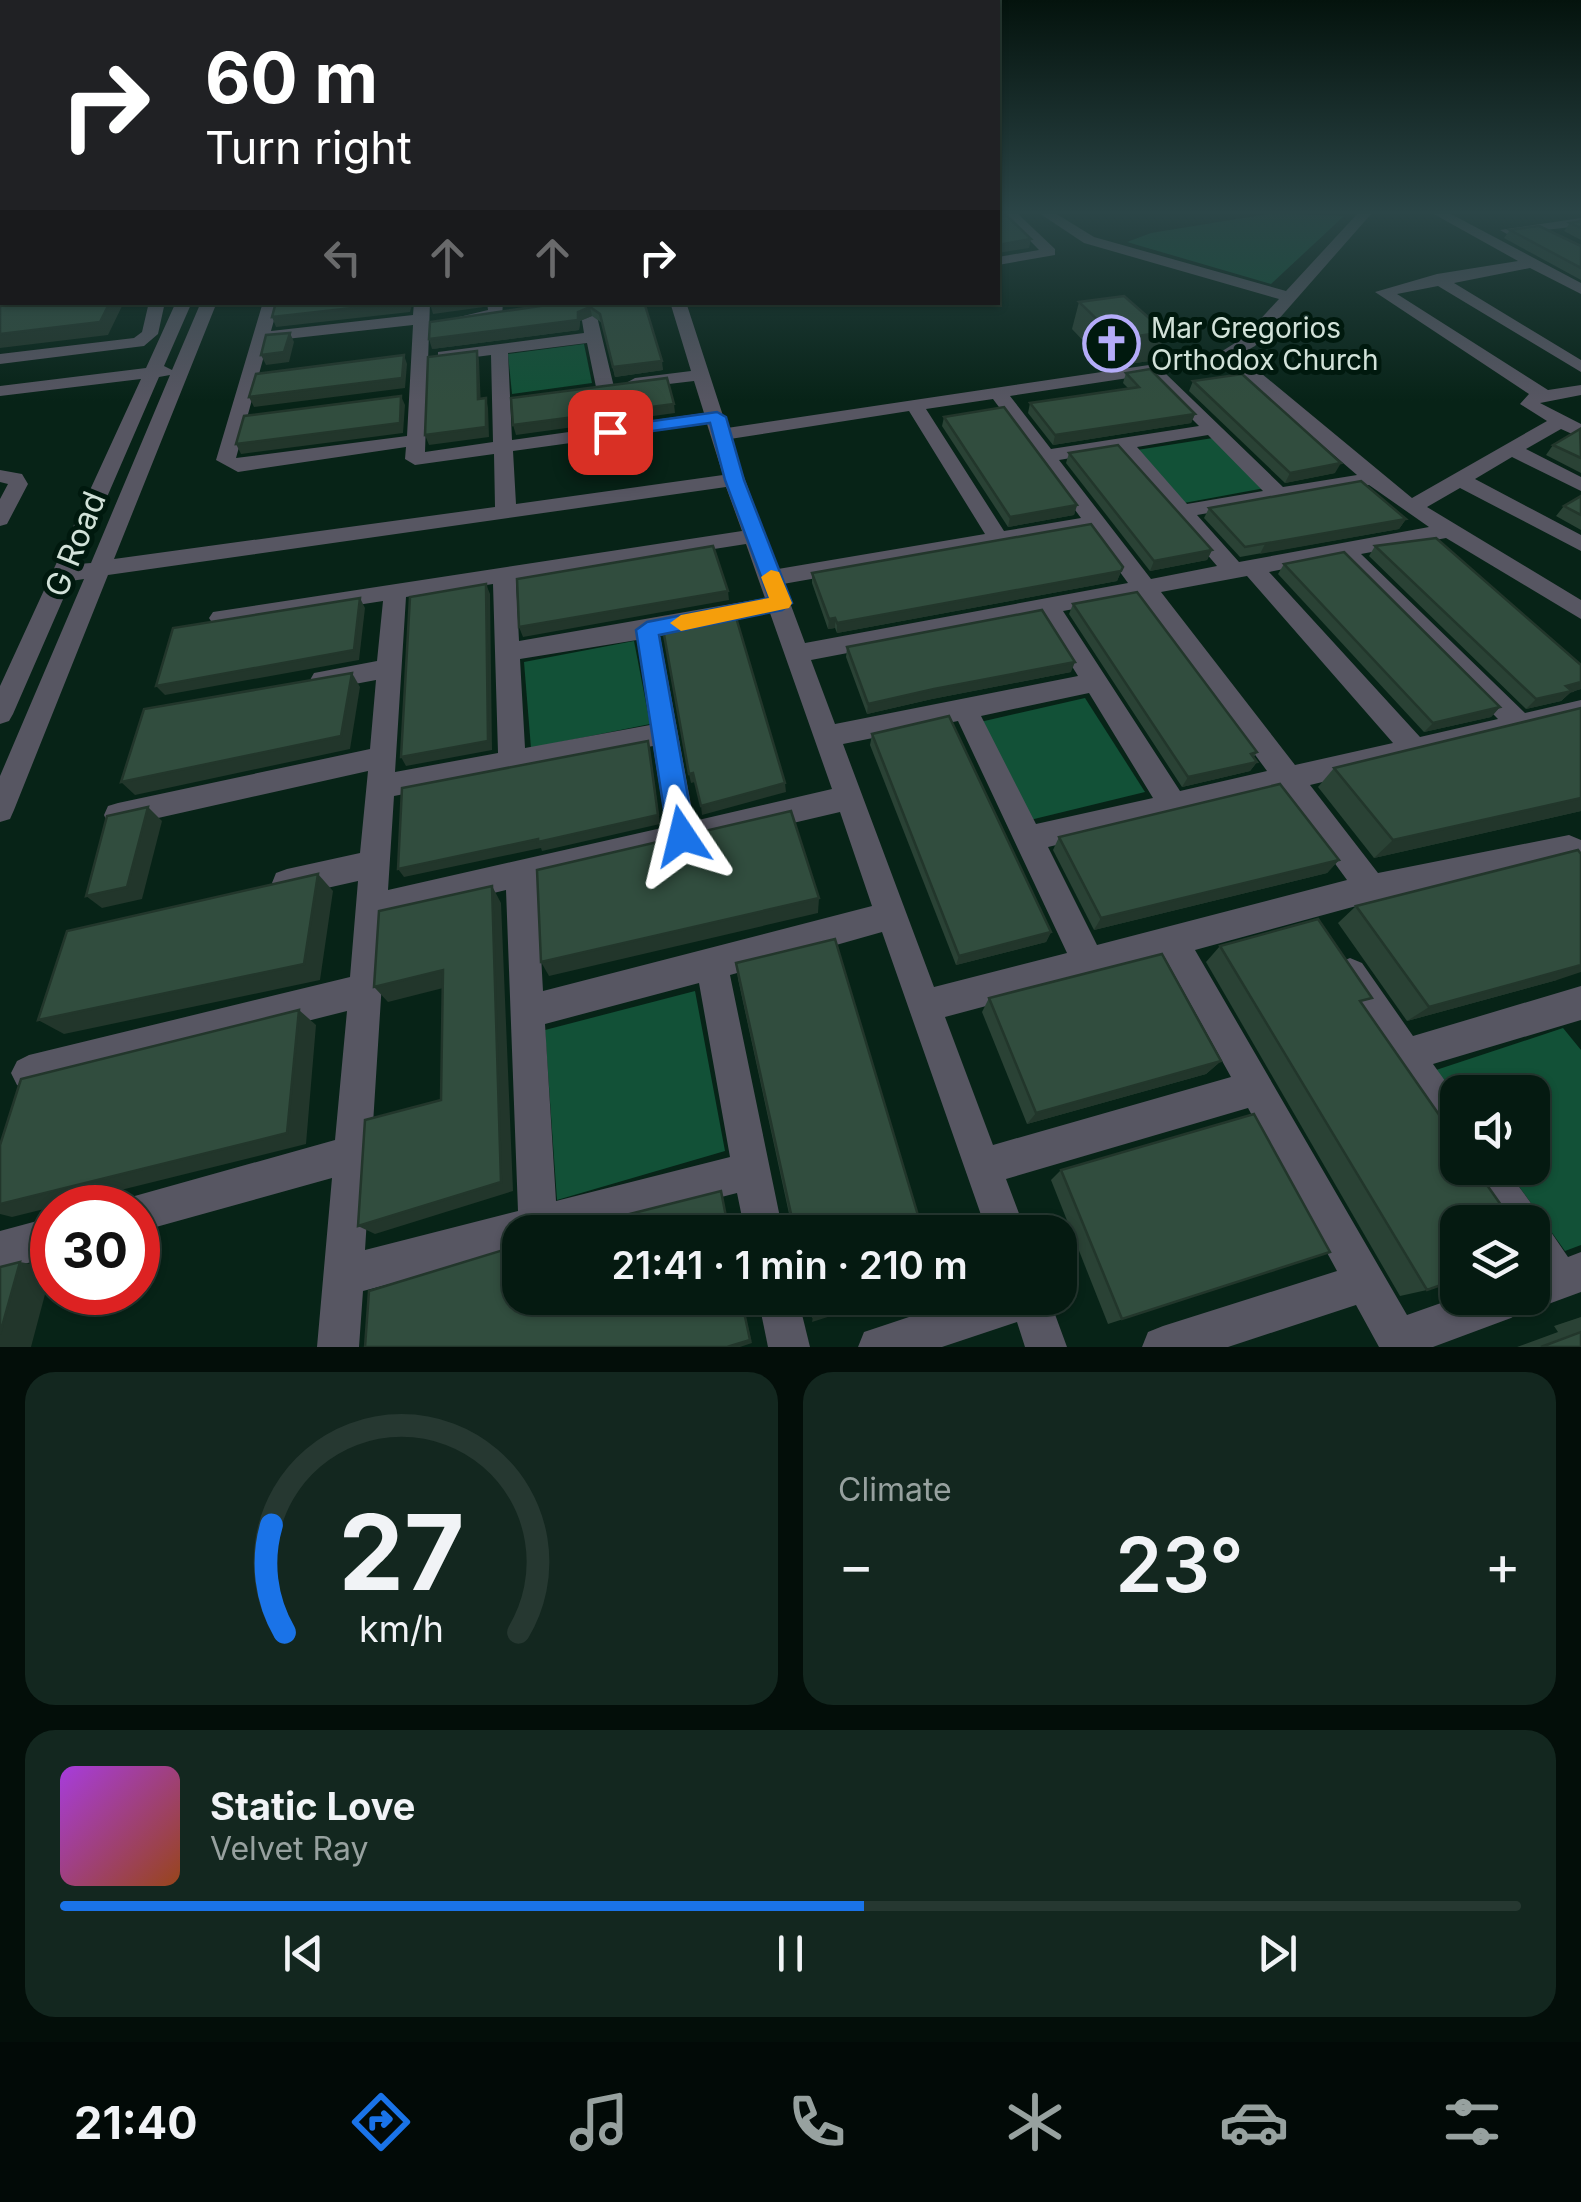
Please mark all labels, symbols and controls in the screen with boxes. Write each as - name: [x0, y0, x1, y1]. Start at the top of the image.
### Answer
- text: 60 m: [205, 35, 378, 120]
- icon: right: [40, 40, 170, 170]
- text: Turn right: [205, 120, 412, 175]
- icon: left: [315, 230, 370, 285]
- icon: ahead: [420, 230, 475, 285]
- icon: ahead: [525, 230, 580, 285]
- icon: right: [630, 230, 685, 285]
- place label: Mar Gregorios Orthodox Church: [1151, 311, 1379, 377]
- church icon: Mar Gregorios Orthodox Church: [1082, 314, 1142, 374]
- pin: [568, 390, 653, 475]
- icon: arrive: [583, 405, 638, 460]
- street label: G Road: [36, 486, 114, 602]
- position arrow: [630, 784, 734, 888]
- map controls: [1440, 1075, 1550, 1315]
- button: sound: [1440, 1075, 1550, 1185]
- speed limit sign: 30: [30, 1185, 160, 1315]
- button: layers: [1440, 1205, 1550, 1315]
- text: 21:41 · 1 min · 210 m: [611, 1242, 968, 1288]
- text: Climate: [838, 1470, 952, 1509]
- text: 27: [339, 1489, 465, 1615]
- text: 23°: [1115, 1519, 1244, 1610]
- text: −: [838, 1532, 874, 1598]
- text: +: [1485, 1532, 1521, 1598]
- text: km/h: [359, 1607, 444, 1651]
- text: Static Love: [210, 1783, 415, 1829]
- text: Velvet Ray: [210, 1829, 368, 1868]
- icon: previous: [276, 1926, 331, 1981]
- icon: pause: [763, 1926, 818, 1981]
- icon: next: [1250, 1926, 1305, 1981]
- icon: directions: [346, 2087, 416, 2157]
- icon: music: [564, 2087, 634, 2157]
- icon: phone: [782, 2087, 852, 2157]
- icon: climate: [1000, 2087, 1070, 2157]
- icon: car: [1219, 2087, 1289, 2157]
- icon: filters: [1437, 2087, 1507, 2157]
- text: 21:40: [74, 2095, 198, 2150]

